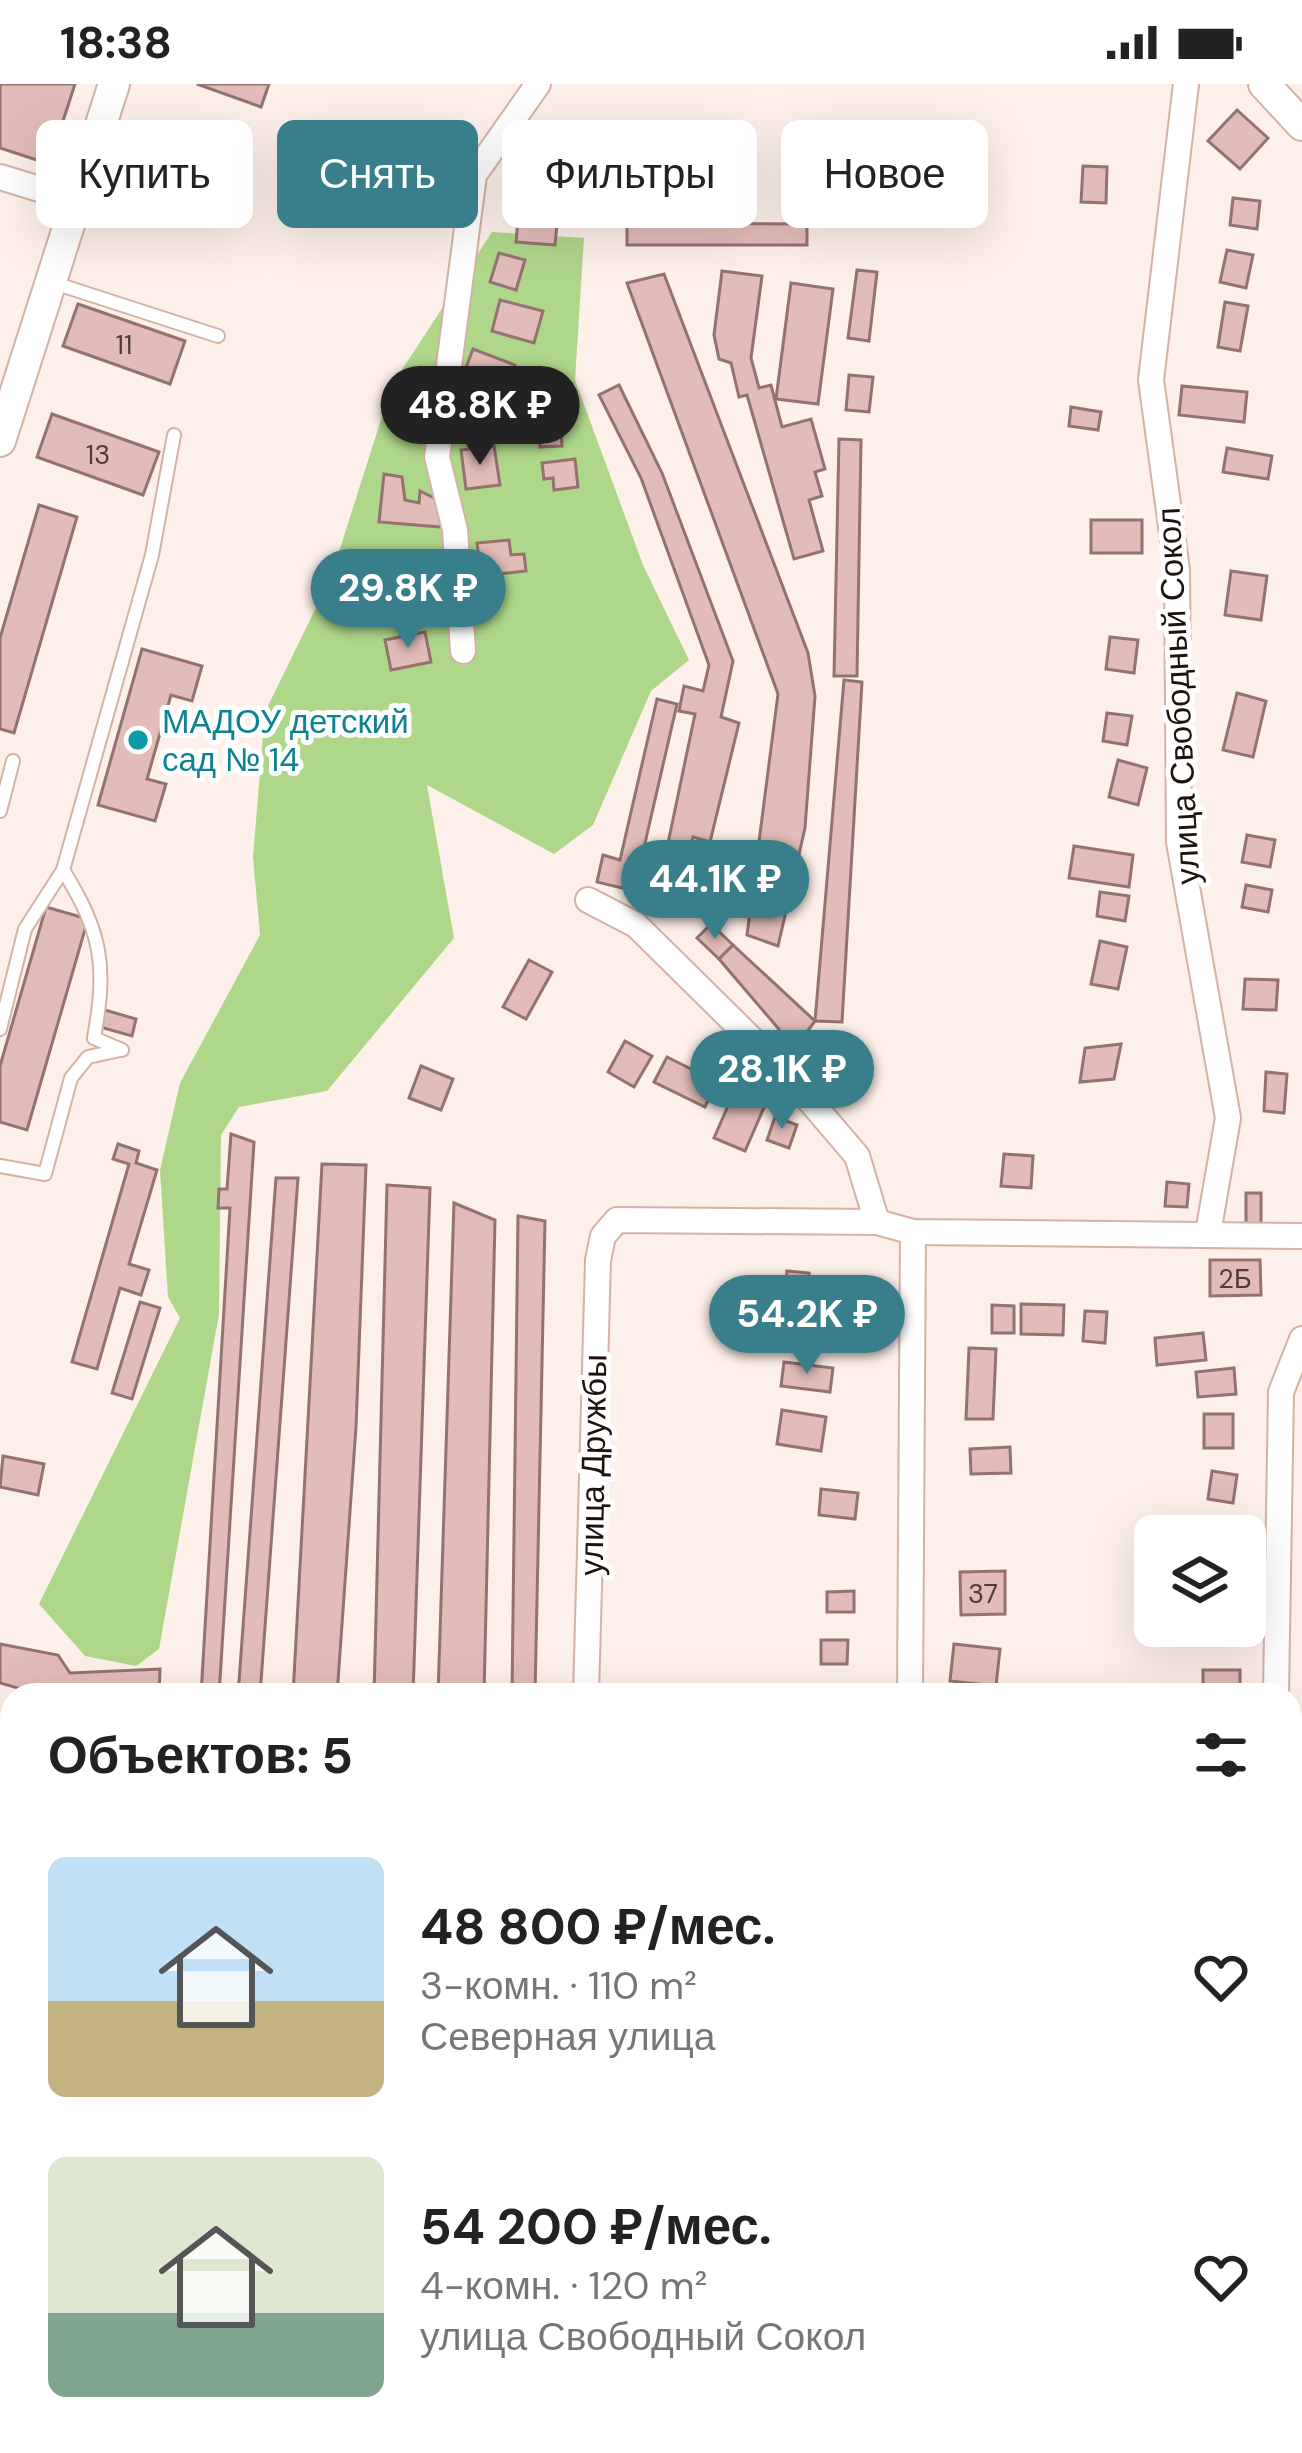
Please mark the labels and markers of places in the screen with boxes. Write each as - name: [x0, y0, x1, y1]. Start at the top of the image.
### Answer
- pin: 48.8K ₽: [369, 366, 591, 468]
- pin: 29.8K ₽: [297, 549, 519, 651]
- place label: МАДОУ детский сад № 14: [162, 700, 409, 781]
- marker: МАДОУ детский сад № 14: [125, 727, 151, 753]
- pin: 44.1K ₽: [604, 840, 826, 942]
- pin: 28.1K ₽: [671, 1030, 893, 1132]
- pin: 54.2K ₽: [696, 1275, 918, 1377]

